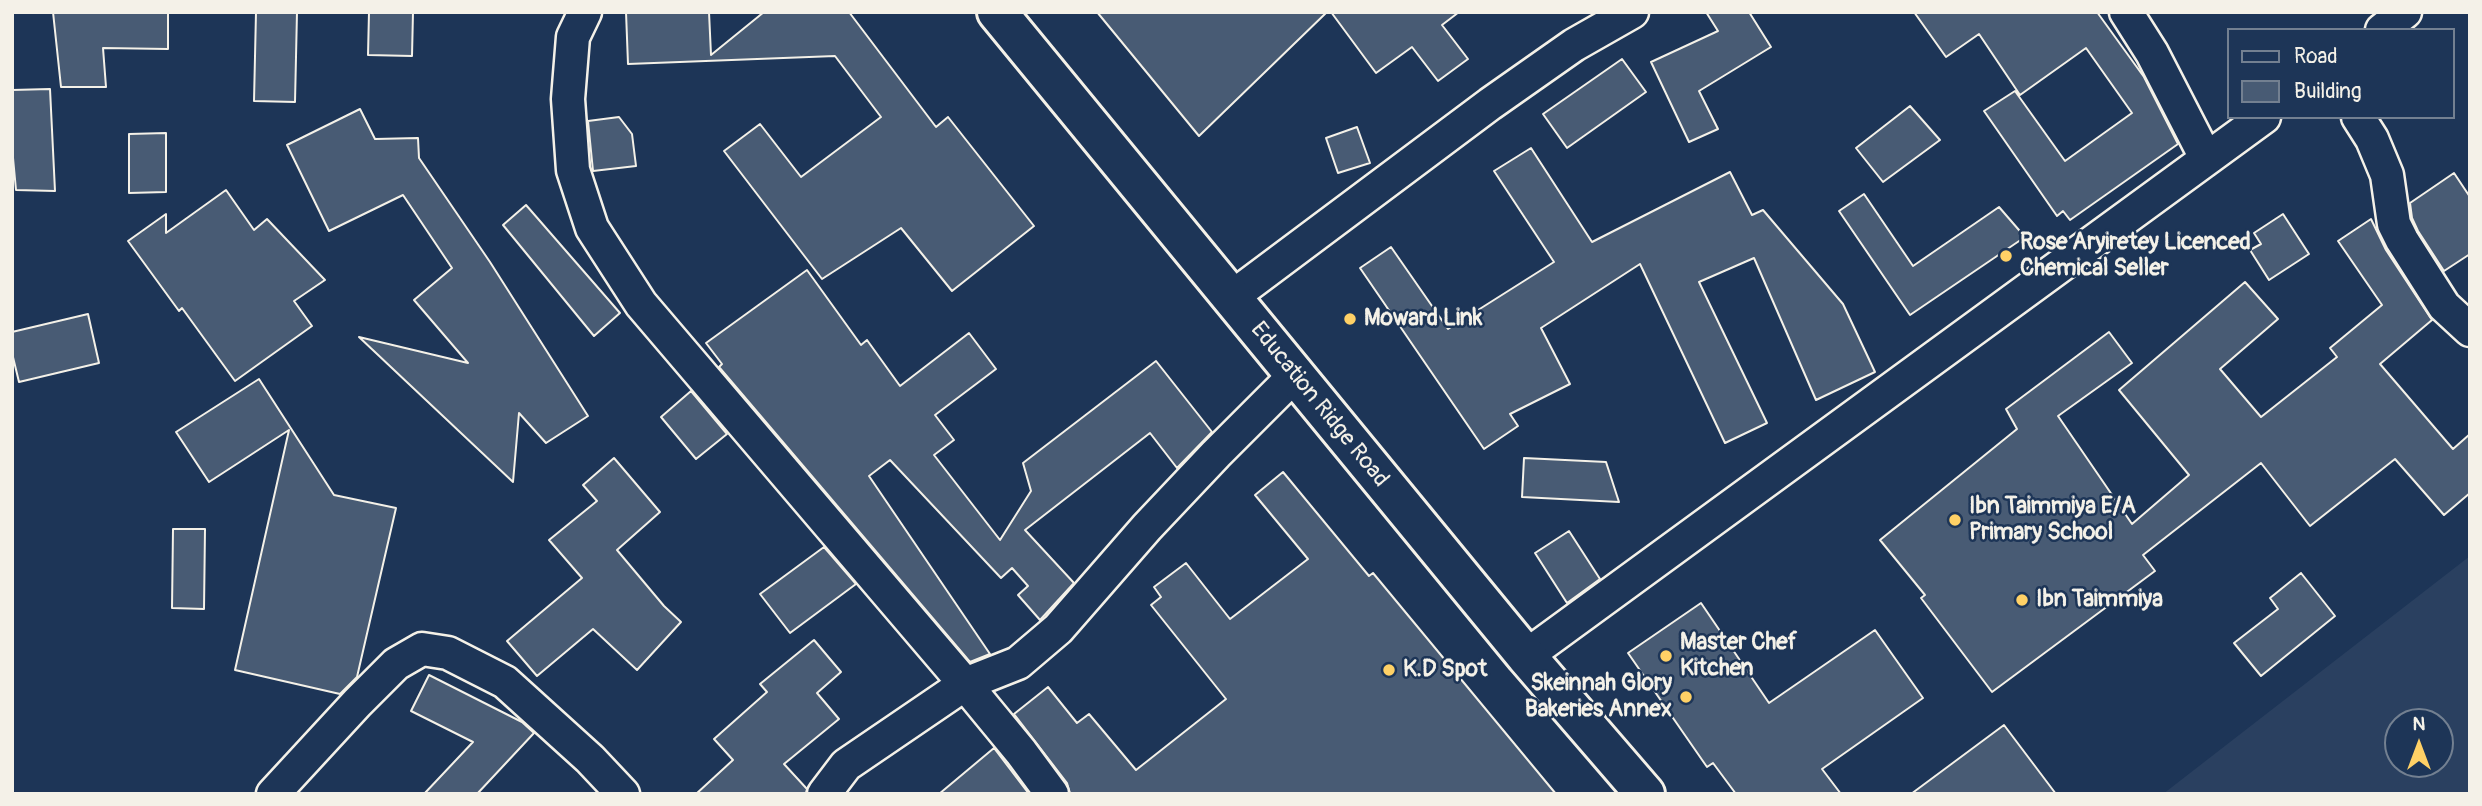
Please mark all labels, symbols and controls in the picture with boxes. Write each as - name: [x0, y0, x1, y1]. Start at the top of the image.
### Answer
- legend: [2226, 28, 2454, 119]
- text: Road: [2294, 43, 2338, 70]
- text: Building: [2294, 78, 2361, 105]
- place label: Rose Aryiretey Licenced Chemical Seller: [2020, 229, 2251, 283]
- marker: Rose Aryiretey Licenced Chemical Seller: [1998, 248, 2014, 264]
- place label: Moward Link: [1364, 305, 1482, 333]
- marker: Moward Link: [1342, 311, 1358, 327]
- street label: Education Ridge Road: [1244, 317, 1394, 493]
- place label: Ibn Taimmiya E/A Primary School: [1969, 493, 2136, 547]
- marker: Ibn Taimmiya E/A Primary School: [1947, 512, 1963, 528]
- place label: Ibn Taimmiya: [2036, 586, 2163, 614]
- marker: Ibn Taimmiya: [2014, 592, 2030, 608]
- place label: Master Chef Kitchen: [1680, 629, 1797, 683]
- marker: Master Chef Kitchen: [1658, 648, 1674, 664]
- place label: K.D Spot: [1403, 656, 1487, 684]
- marker: K.D Spot: [1381, 662, 1397, 678]
- place label: Skeinnah Glory Bakeries Annex: [1525, 670, 1672, 724]
- marker: Skeinnah Glory Bakeries Annex: [1678, 689, 1694, 705]
- north arrow: [2384, 708, 2454, 778]
- text: N: [2413, 712, 2425, 736]

